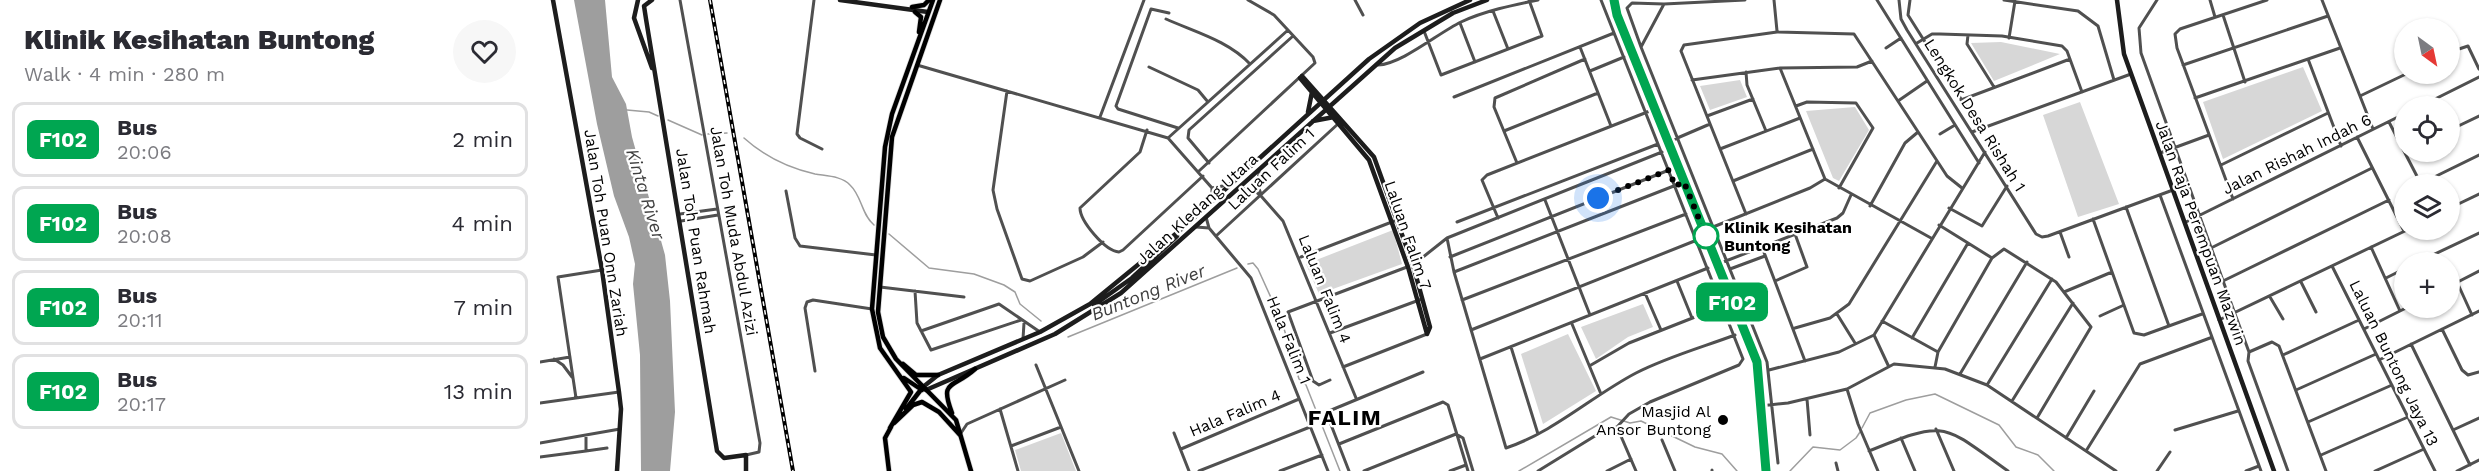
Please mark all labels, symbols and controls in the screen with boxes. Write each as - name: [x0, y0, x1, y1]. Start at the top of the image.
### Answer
- north arrow: [2394, 18, 2460, 84]
- map controls: [2394, 18, 2460, 318]
- button: heart: [453, 20, 516, 83]
- text: Klinik Kesihatan Buntong: [24, 23, 374, 56]
- street label: Lengkok Desa Rishah 1: [1920, 35, 2030, 195]
- text: Walk · 4 min · 280 m: [24, 62, 225, 86]
- button: locate: [2394, 96, 2460, 162]
- street label: Jalan Rishah Indah 6: [2219, 110, 2375, 198]
- text: Bus: [117, 115, 157, 140]
- street label: Jalan Raja Perempuan Mazwin: [2151, 118, 2251, 348]
- street label: Laluan Falim 1: [1224, 124, 1318, 214]
- street label: Jalan Toh Muda Abdul Azizi: [706, 125, 762, 337]
- text: F102: [39, 127, 87, 152]
- text: 2 min: [452, 127, 513, 152]
- street label: Jalan Toh Puan Onn Zariah: [580, 128, 632, 338]
- text: 20:06: [117, 140, 172, 164]
- water label: Kinta River: [622, 146, 670, 243]
- street label: Jalan Toh Puan Rahmah: [672, 147, 720, 335]
- street label: Jalan Kledang Utara: [1132, 149, 1262, 269]
- button: layers: [2394, 174, 2460, 240]
- street label: Laluan Falim 7: [1380, 178, 1436, 292]
- your location: [1583, 183, 1613, 213]
- text: Bus: [117, 199, 157, 224]
- text: F102: [39, 211, 87, 236]
- text: 4 min: [452, 211, 513, 236]
- place label: Klinik Kesihatan Buntong: [1724, 218, 1852, 255]
- marker: Klinik Kesihatan Buntong: [1693, 223, 1719, 249]
- text: 20:08: [117, 224, 172, 248]
- street label: Laluan Falim 4: [1295, 232, 1356, 346]
- button: +: [2394, 252, 2460, 318]
- water label: Buntong River: [1088, 259, 1209, 324]
- street label: Laluan Buntong Jaya 13: [2345, 277, 2443, 449]
- line badge: F102: [1690, 282, 1774, 322]
- text: Bus: [117, 283, 157, 308]
- text: F102: [1708, 290, 1756, 315]
- street label: Hala Falim 1: [1263, 293, 1315, 387]
- text: F102: [39, 295, 87, 320]
- text: 7 min: [453, 295, 513, 320]
- text: 20:11: [117, 308, 163, 332]
- text: Bus: [117, 367, 157, 392]
- text: F102: [39, 379, 87, 404]
- text: 13 min: [444, 379, 513, 404]
- street label: Hala Falim 4: [1186, 385, 1284, 441]
- text: 20:17: [117, 392, 166, 416]
- place label: Masjid Al Ansor Buntong: [1596, 402, 1711, 439]
- district label: FALIM: [1308, 405, 1382, 430]
- marker: Masjid Al Ansor Buntong: [1716, 413, 1730, 427]

